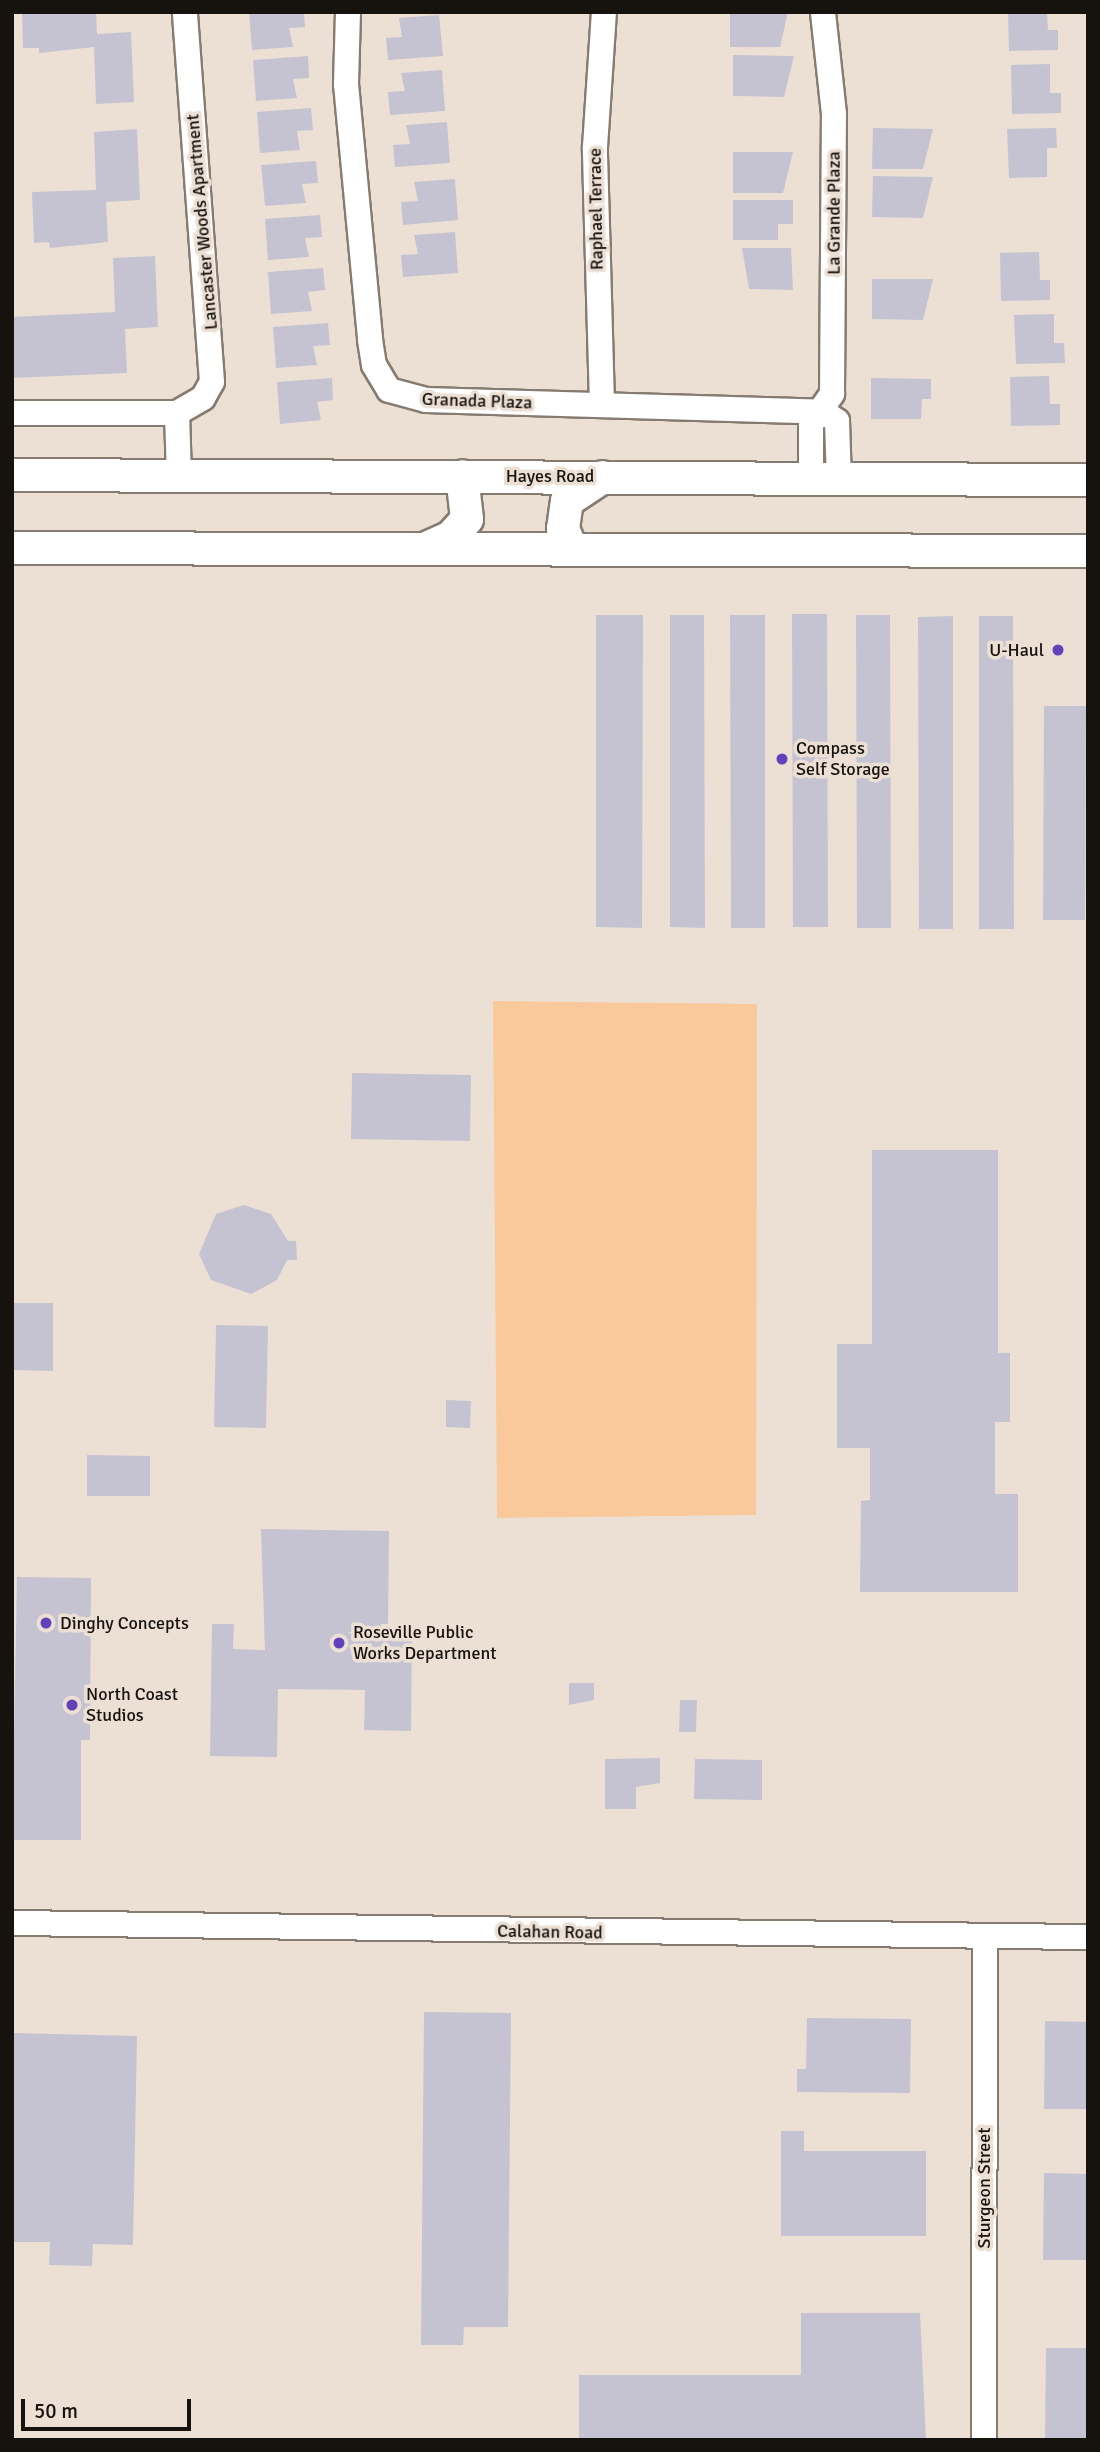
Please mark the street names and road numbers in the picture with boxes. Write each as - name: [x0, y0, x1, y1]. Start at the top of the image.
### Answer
- street label: Lancaster Woods Apartment: [182, 113, 222, 331]
- street label: Raphael Terrace: [584, 148, 608, 270]
- street label: La Grande Plaza: [823, 151, 845, 275]
- street label: Granada Plaza: [421, 388, 533, 414]
- street label: Hayes Road: [506, 465, 594, 487]
- street label: Calahan Road: [497, 1920, 603, 1944]
- street label: Sturgeon Street: [973, 2127, 995, 2249]

